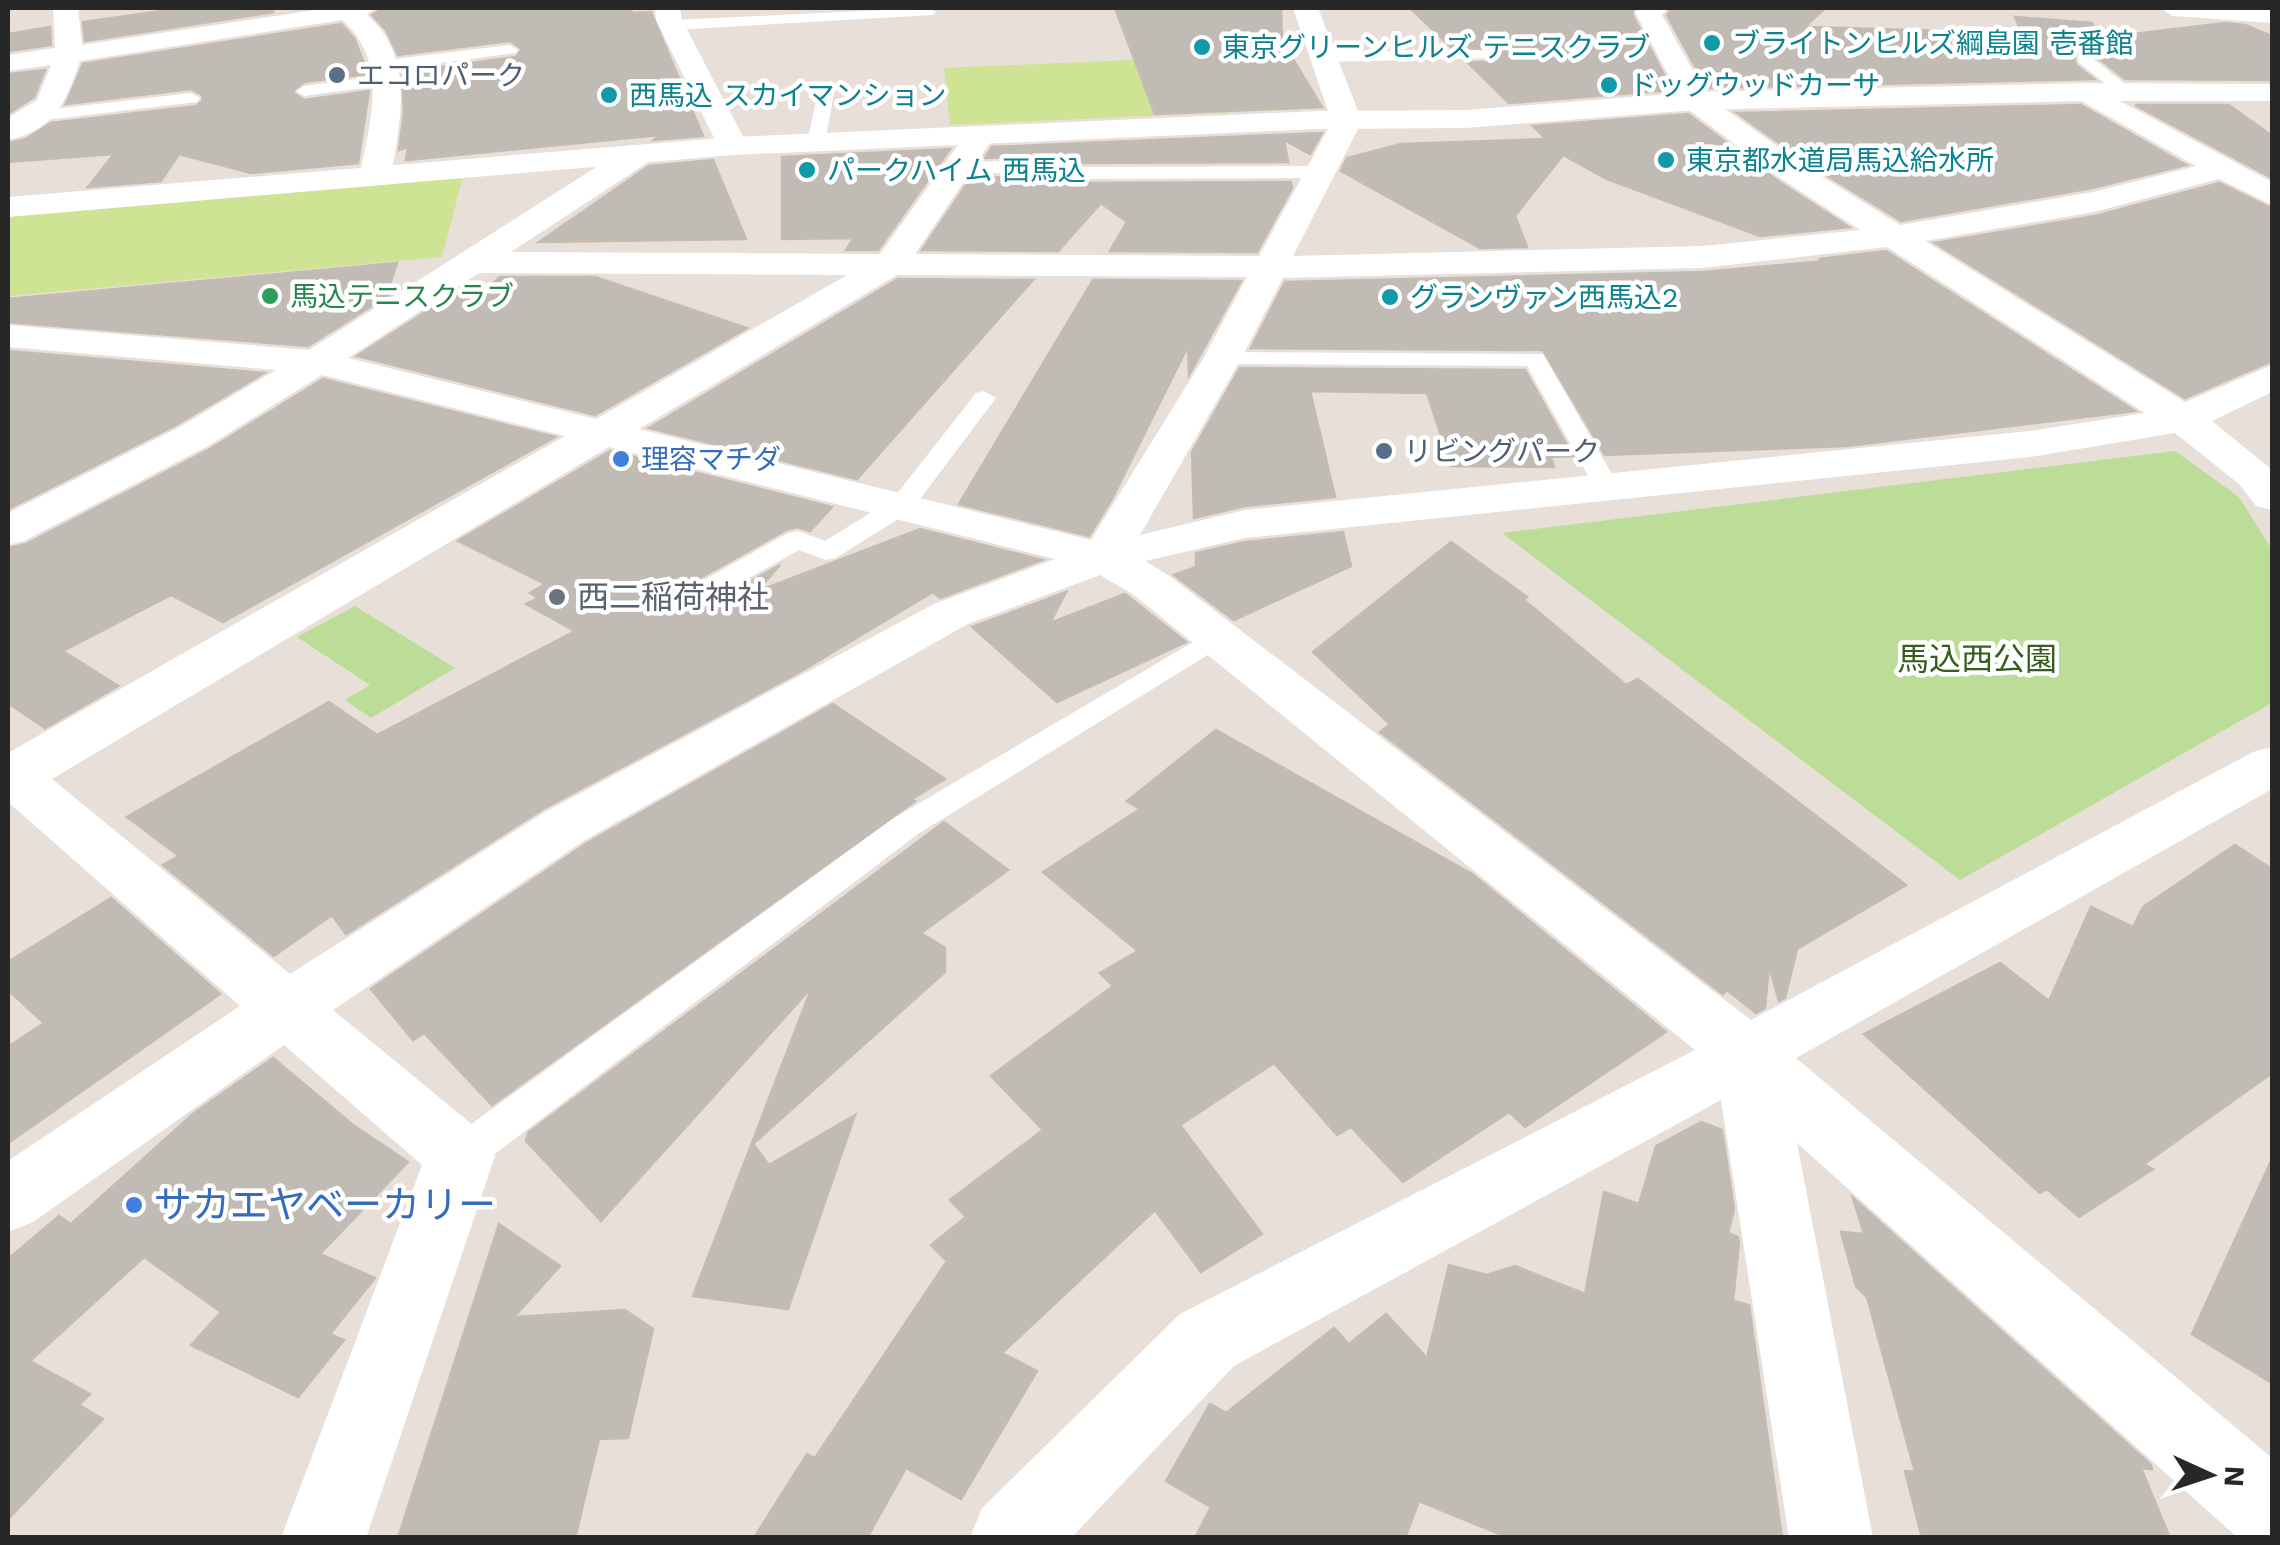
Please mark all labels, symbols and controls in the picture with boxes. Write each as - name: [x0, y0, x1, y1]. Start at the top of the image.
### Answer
- place label: ブライトンヒルズ綱島園 壱番館: [1732, 27, 2134, 60]
- place label: 東京グリーンヒルズ テニスクラブ: [1222, 31, 1650, 64]
- marker: ブライトンヒルズ綱島園 壱番館: [1701, 32, 1723, 54]
- marker: 東京グリーンヒルズ テニスクラブ: [1191, 36, 1213, 58]
- place label: エコロパーク: [357, 59, 525, 92]
- marker: エコロパーク: [326, 64, 348, 86]
- place label: ドッグウッドカーサ: [1629, 69, 1880, 102]
- marker: ドッグウッドカーサ: [1598, 74, 1620, 96]
- place label: 西馬込 スカイマンション: [629, 79, 947, 112]
- marker: 西馬込 スカイマンション: [598, 84, 620, 106]
- place label: 東京都水道局馬込給水所: [1686, 144, 1994, 177]
- marker: 東京都水道局馬込給水所: [1655, 149, 1677, 171]
- place label: パークハイム 西馬込: [827, 154, 1086, 187]
- marker: パークハイム 西馬込: [796, 159, 818, 181]
- place label: 馬込テニスクラブ: [290, 280, 514, 313]
- place label: グランヴァン西馬込2: [1410, 281, 1678, 314]
- marker: 馬込テニスクラブ: [259, 285, 281, 307]
- marker: グランヴァン西馬込2: [1379, 286, 1401, 308]
- place label: リビングパーク: [1404, 435, 1600, 468]
- marker: リビングパーク: [1373, 440, 1395, 462]
- place label: 理容マチダ: [641, 443, 781, 476]
- marker: 理容マチダ: [610, 448, 632, 470]
- place label: 西二稲荷神社: [577, 578, 769, 616]
- marker: 西二稲荷神社: [546, 586, 568, 608]
- park label: 馬込西公園: [1897, 640, 2057, 678]
- place label: サカエヤベーカリー: [154, 1183, 496, 1227]
- marker: サカエヤベーカリー: [123, 1194, 145, 1216]
- north arrow: [2160, 1425, 2260, 1525]
- text: N: [2217, 1465, 2251, 1488]

